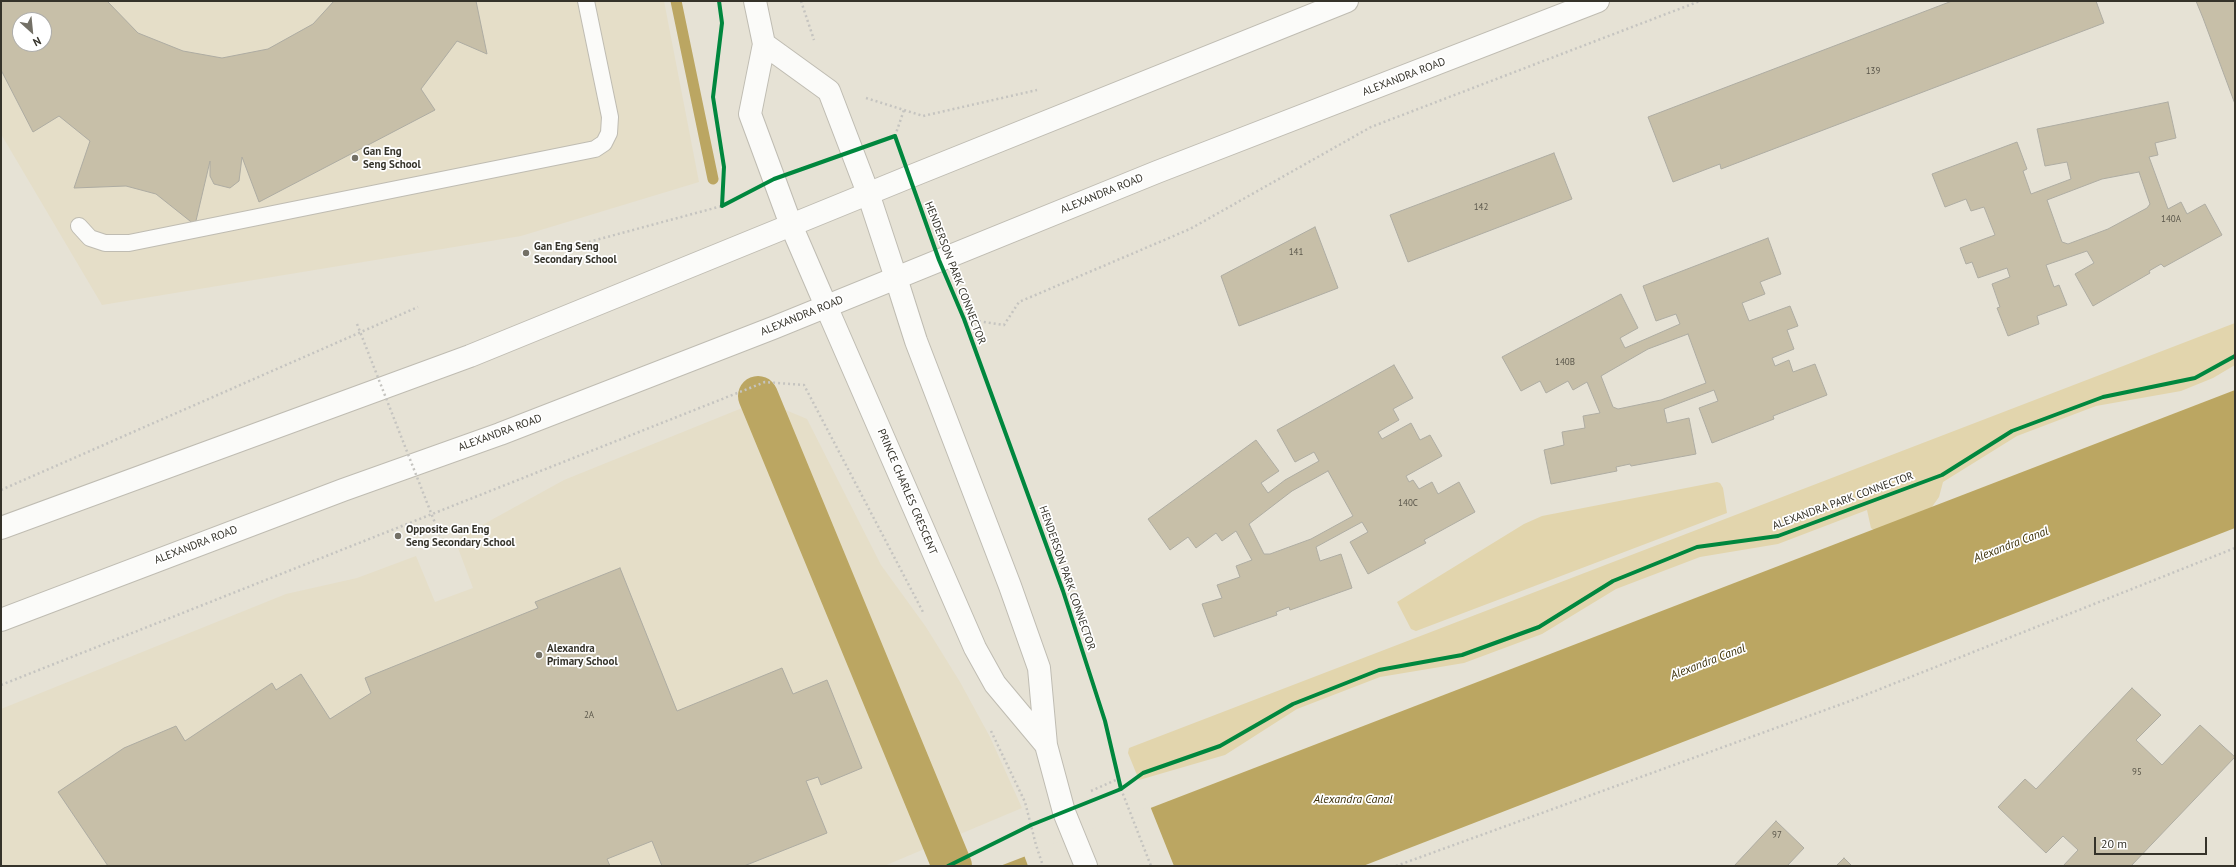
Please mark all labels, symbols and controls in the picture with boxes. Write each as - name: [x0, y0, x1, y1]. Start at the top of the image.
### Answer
- north arrow: [12, 12, 52, 52]
- text: N: [31, 34, 43, 50]
- street label: ALEXANDRA ROAD: [1361, 55, 1447, 99]
- house number: 139: [1866, 66, 1880, 76]
- place label: Gan Eng Seng School: [363, 145, 421, 171]
- marker: Gan Eng Seng School: [350, 153, 360, 163]
- street label: ALEXANDRA ROAD: [1059, 171, 1145, 217]
- street label: HENDERSON PARK CONNECTOR: [922, 200, 988, 346]
- house number: 142: [1474, 202, 1488, 212]
- house number: 140A: [2161, 214, 2181, 224]
- place label: Gan Eng Seng Secondary School: [534, 240, 617, 266]
- house number: 141: [1289, 247, 1303, 257]
- marker: Gan Eng Seng Secondary School: [521, 248, 531, 258]
- street label: ALEXANDRA ROAD: [759, 293, 845, 339]
- house number: 140B: [1555, 357, 1575, 367]
- street label: ALEXANDRA ROAD: [456, 412, 544, 454]
- street label: PRINCE CHARLES CRESCENT: [874, 427, 940, 557]
- street label: ALEXANDRA PARK CONNECTOR: [1771, 469, 1915, 533]
- house number: 140C: [1398, 498, 1418, 508]
- street label: HENDERSON PARK CONNECTOR: [1036, 504, 1098, 652]
- street label: ALEXANDRA ROAD: [153, 523, 239, 567]
- place label: Opposite Gan Eng Seng Secondary School: [406, 523, 515, 549]
- water label: Alexandra Canal: [1971, 524, 2051, 566]
- marker: Opposite Gan Eng Seng Secondary School: [393, 531, 403, 541]
- water label: Alexandra Canal: [1668, 641, 1748, 683]
- place label: Alexandra Primary School: [547, 642, 618, 668]
- marker: Alexandra Primary School: [534, 650, 544, 660]
- house number: 2A: [584, 710, 594, 720]
- house number: 95: [2132, 767, 2142, 777]
- water label: Alexandra Canal: [1313, 793, 1393, 807]
- scale bar: [2096, 829, 2209, 855]
- house number: 97: [1772, 830, 1782, 840]
- text: 20 m: [2101, 836, 2127, 851]

